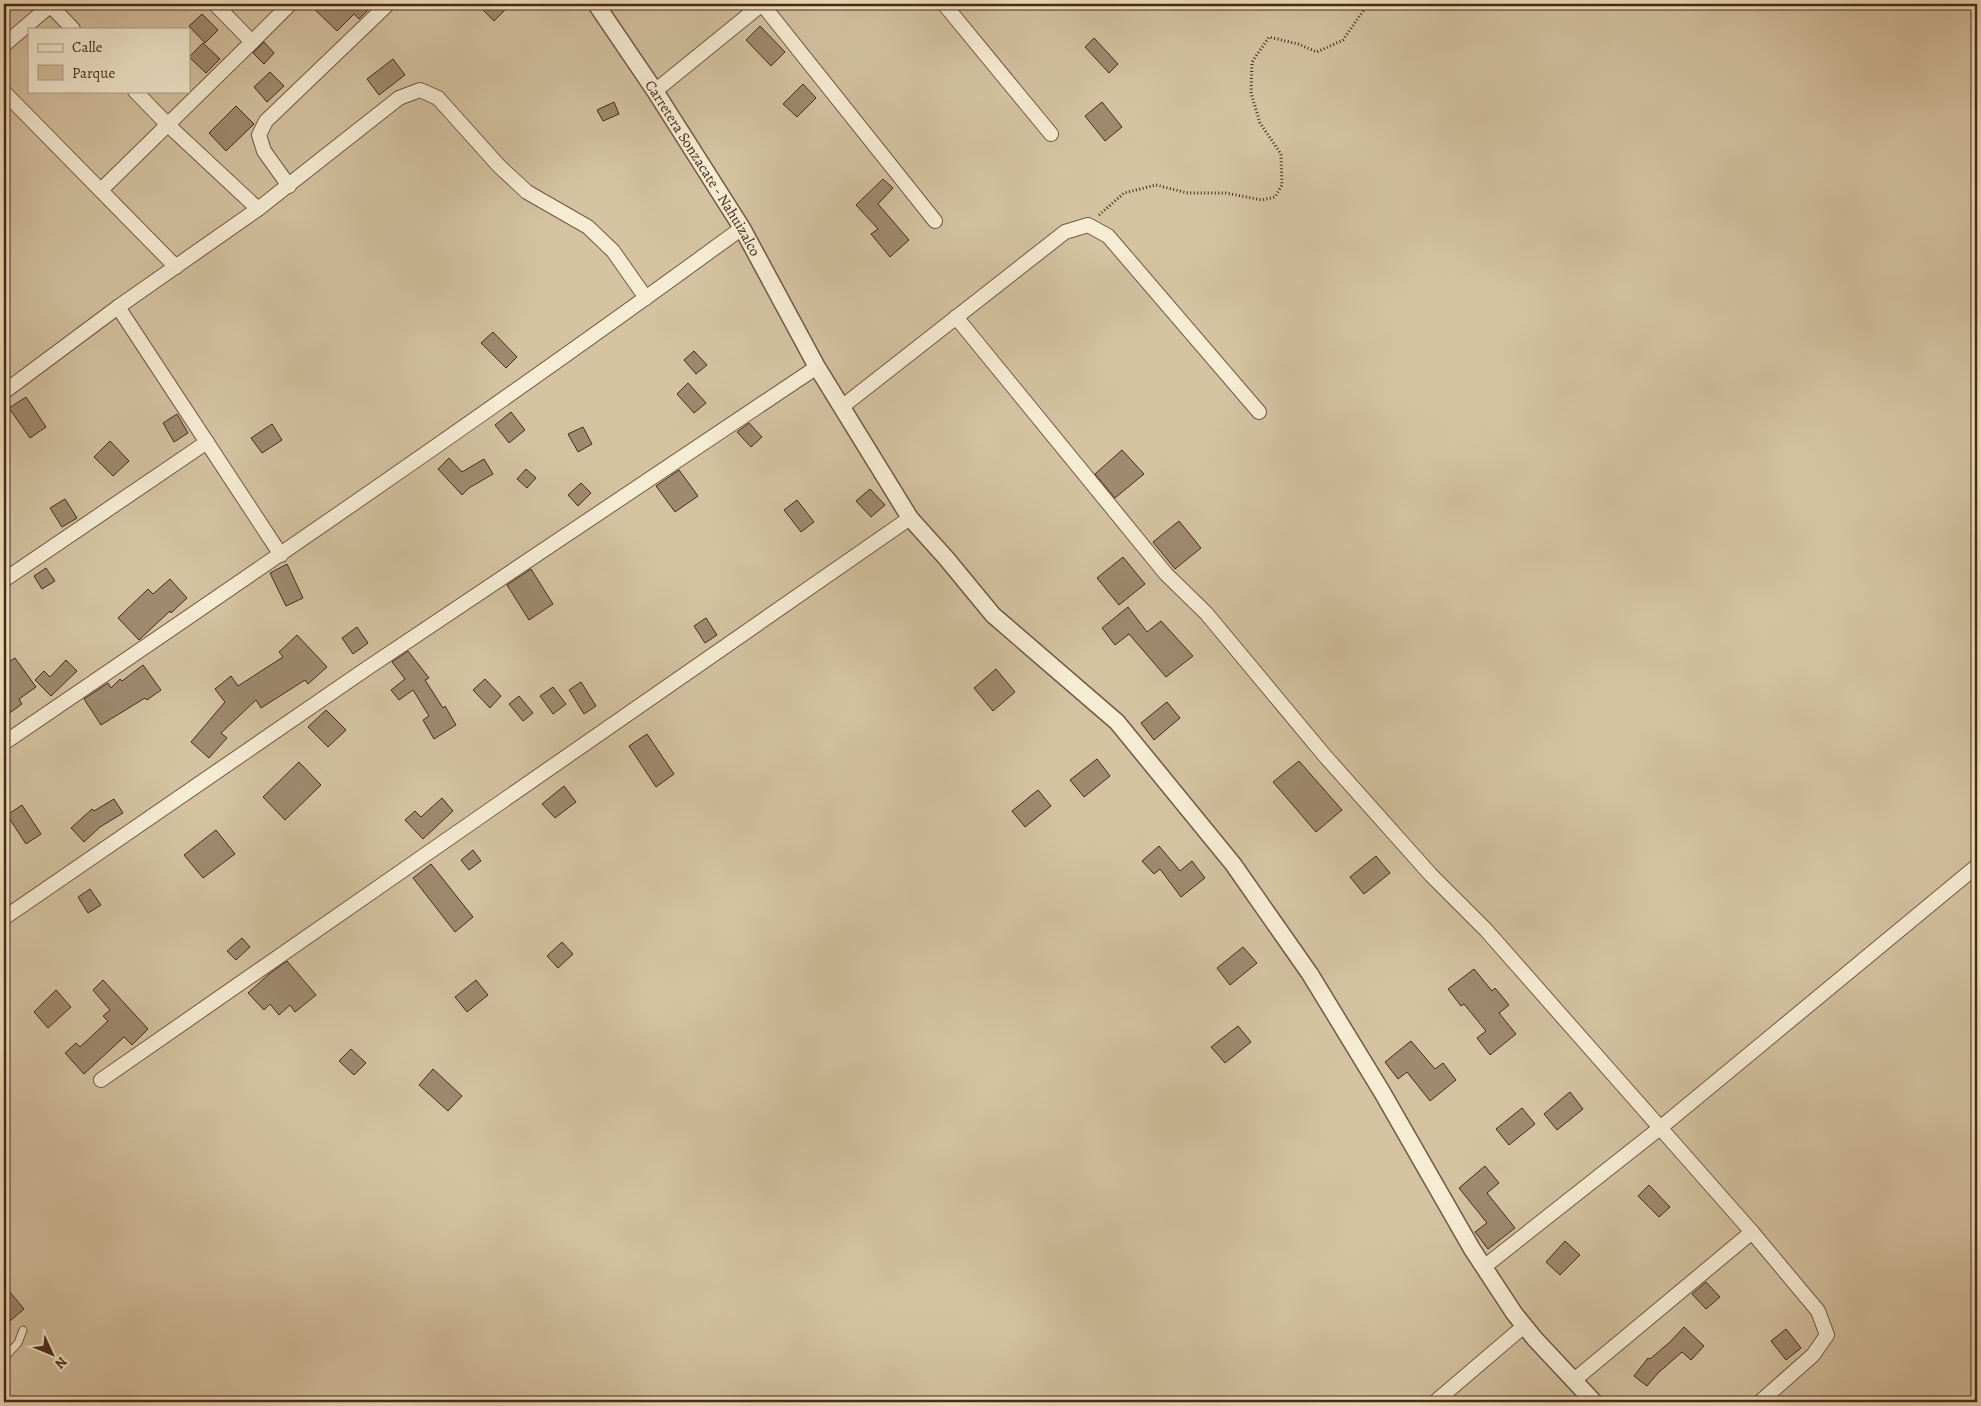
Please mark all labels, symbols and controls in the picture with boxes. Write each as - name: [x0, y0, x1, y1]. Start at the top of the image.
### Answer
- legend: [28, 28, 190, 92]
- text: Calle: [72, 37, 103, 57]
- text: Parque: [72, 63, 115, 83]
- street label: Carretera Sonzacate - Nahuizalco: [640, 76, 765, 260]
- north arrow: [28, 1328, 78, 1378]
- text: N: [51, 1352, 71, 1373]

